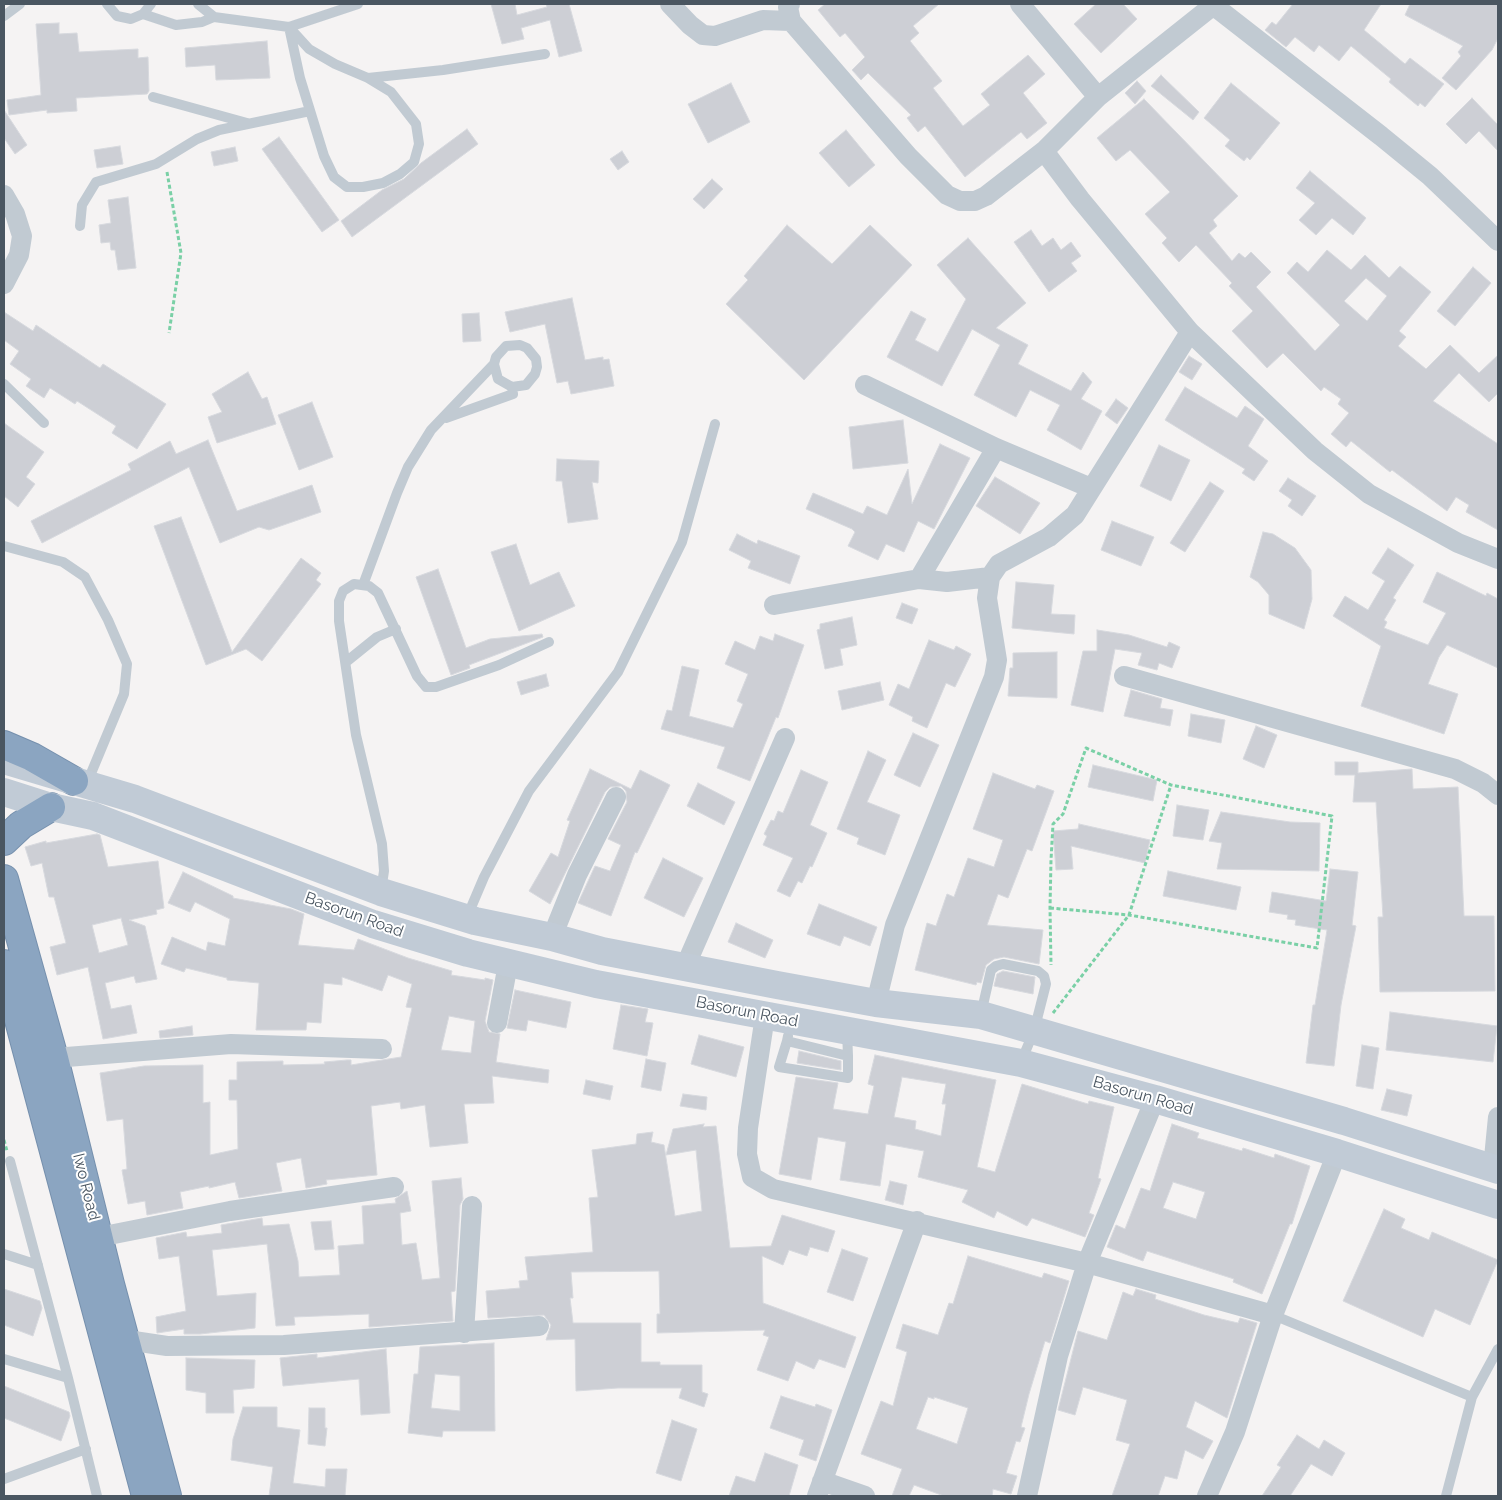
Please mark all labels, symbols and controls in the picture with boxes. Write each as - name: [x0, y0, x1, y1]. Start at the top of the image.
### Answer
- street label: Basorun Road: [302, 888, 406, 942]
- street label: Basorun Road: [694, 993, 800, 1031]
- street label: Basorun Road: [1091, 1073, 1195, 1119]
- street label: Iwo Road: [68, 1151, 104, 1223]

